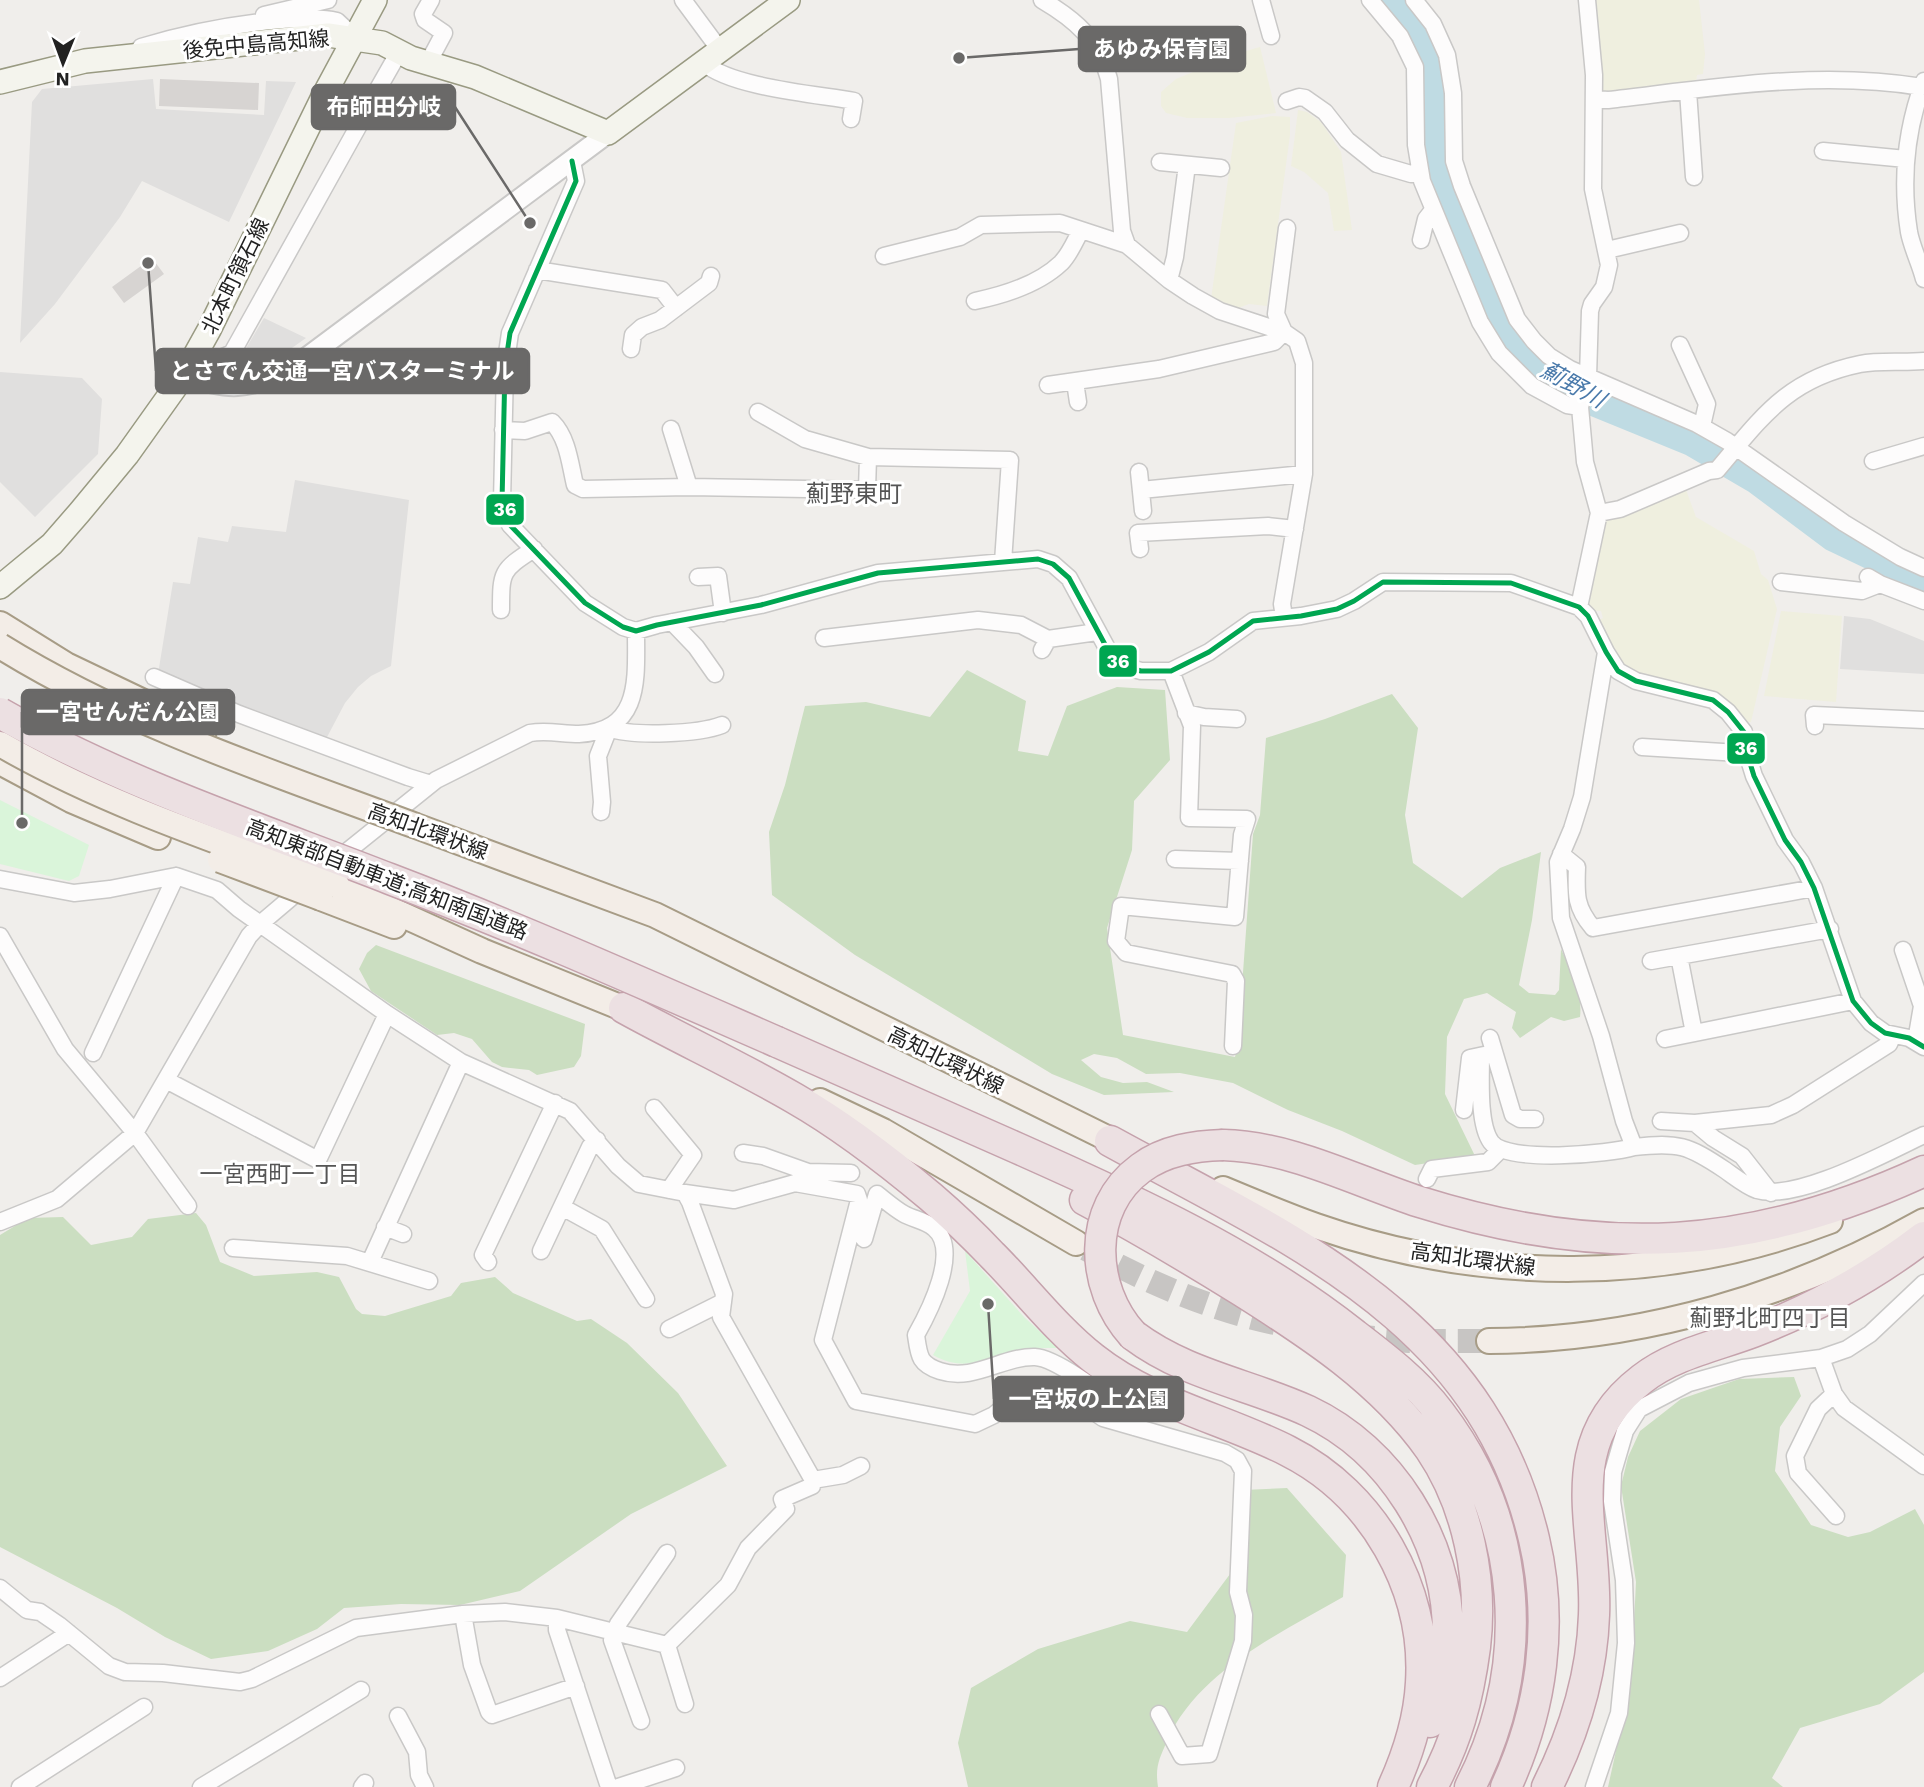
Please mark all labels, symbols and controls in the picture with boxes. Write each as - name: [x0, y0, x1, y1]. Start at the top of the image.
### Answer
- street label: 後免中島高知線: [182, 25, 330, 63]
- callout: あゆみ保育園: [1079, 27, 1245, 71]
- north arrow: [28, 28, 98, 98]
- text: あゆみ保育園: [1093, 36, 1231, 63]
- text: N: [55, 68, 70, 91]
- callout: 布師田分岐: [312, 85, 455, 129]
- text: 布師田分岐: [327, 94, 442, 121]
- street label: 北本町領石線: [196, 214, 274, 338]
- callout: とさでん交通一宮バスターミナル: [156, 349, 529, 393]
- water label: 薊野川: [1536, 356, 1612, 415]
- text: とさでん交通一宮バスターミナル: [170, 358, 515, 385]
- district label: 薊野東町: [806, 480, 902, 508]
- line badge: 36: [485, 493, 525, 526]
- text: 36: [494, 498, 517, 521]
- line badge: 36: [1098, 644, 1138, 678]
- text: 36: [1107, 650, 1130, 673]
- callout: 一宮せんだん公園: [22, 690, 234, 734]
- text: 一宮せんだん公園: [36, 699, 220, 726]
- line badge: 36: [1726, 732, 1766, 765]
- text: 36: [1735, 737, 1758, 760]
- street label: 高知北環状線: [365, 798, 491, 864]
- street label: 高知東部自動車道;高知南国道路: [242, 814, 532, 944]
- street label: 高知北環状線: [884, 1021, 1008, 1099]
- district label: 一宮西町一丁目: [200, 1161, 361, 1188]
- street label: 高知北環状線: [1409, 1238, 1537, 1280]
- district label: 薊野北町四丁目: [1690, 1305, 1851, 1332]
- callout: 一宮坂の上公園: [994, 1377, 1183, 1421]
- text: 一宮坂の上公園: [1009, 1386, 1170, 1413]

